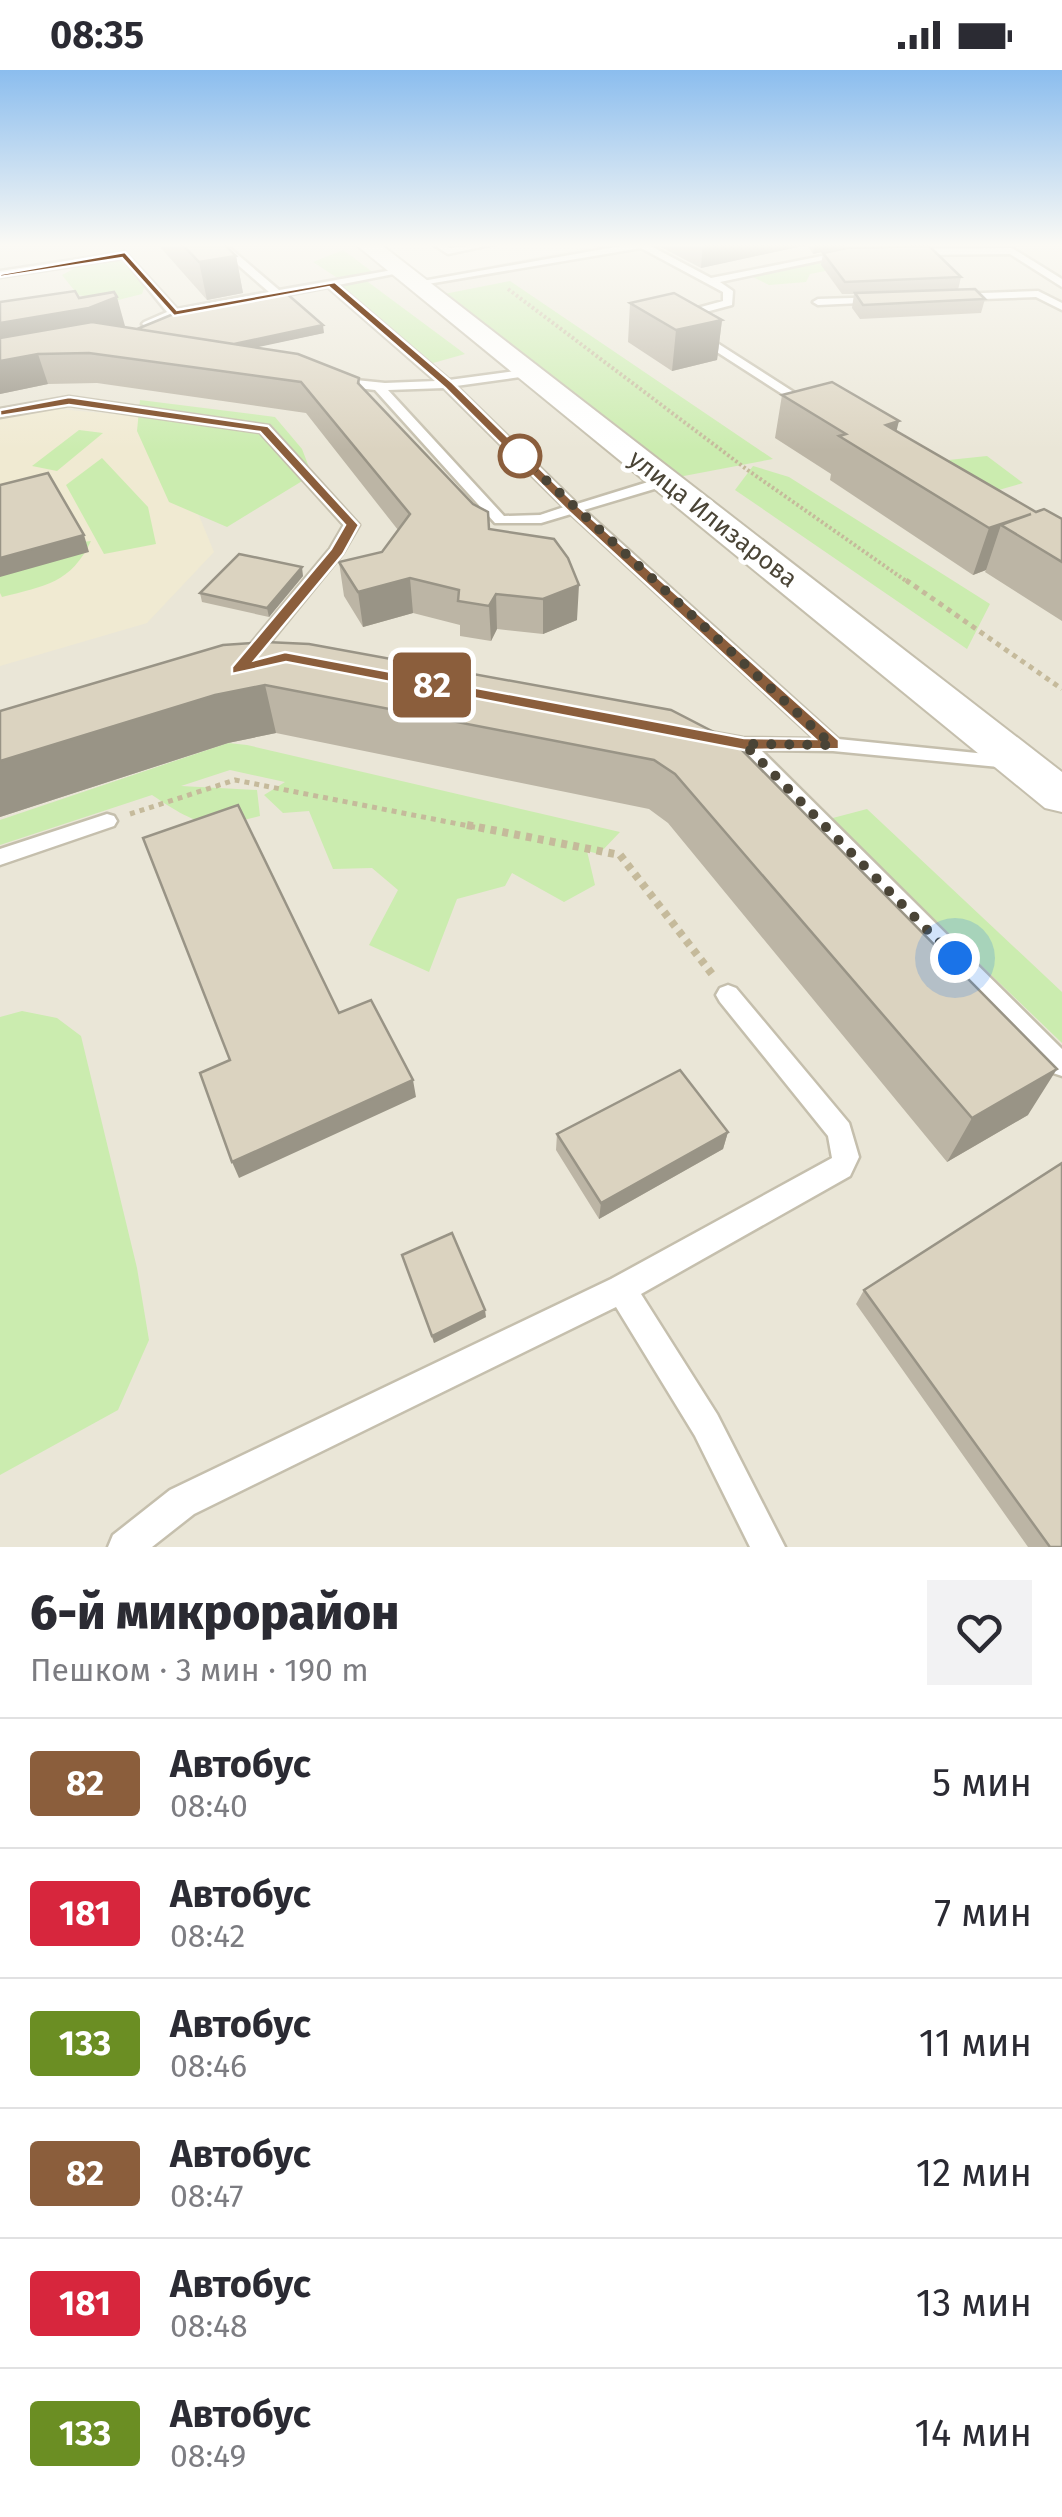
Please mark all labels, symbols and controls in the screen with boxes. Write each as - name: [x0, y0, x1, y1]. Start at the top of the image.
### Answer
- text: 08:35: [50, 12, 144, 58]
- unlabelled marker: [499, 435, 541, 477]
- street label: улица Илизарова: [623, 444, 803, 594]
- line badge: 82: [387, 652, 477, 718]
- text: 82: [413, 664, 451, 706]
- your location: [930, 933, 980, 983]
- button: heart: [927, 1580, 1032, 1685]
- text: 6-й микрорайон: [30, 1584, 399, 1642]
- text: Пешком · 3 мин · 190 m: [30, 1651, 369, 1689]
- text: Автобус: [170, 1741, 311, 1787]
- text: 5 мин: [932, 1760, 1032, 1806]
- text: 82: [66, 1762, 104, 1804]
- text: 08:40: [170, 1787, 248, 1825]
- text: Автобус: [170, 1871, 311, 1917]
- text: 7 мин: [934, 1890, 1032, 1936]
- text: 181: [59, 1892, 111, 1934]
- text: 08:42: [170, 1917, 245, 1955]
- text: Автобус: [170, 2001, 311, 2047]
- text: 11 мин: [919, 2020, 1032, 2066]
- text: 133: [59, 2022, 111, 2064]
- text: 08:46: [170, 2047, 247, 2085]
- text: Автобус: [170, 2131, 311, 2177]
- text: 12 мин: [916, 2150, 1032, 2196]
- text: 82: [66, 2152, 104, 2194]
- text: 08:47: [170, 2177, 243, 2215]
- text: Автобус: [170, 2261, 311, 2307]
- text: 13 мин: [916, 2280, 1032, 2326]
- text: 181: [59, 2282, 111, 2324]
- text: 08:48: [170, 2307, 248, 2345]
- text: Автобус: [170, 2391, 311, 2437]
- text: 14 мин: [914, 2410, 1032, 2456]
- text: 133: [59, 2412, 111, 2454]
- text: 08:49: [170, 2437, 246, 2475]

